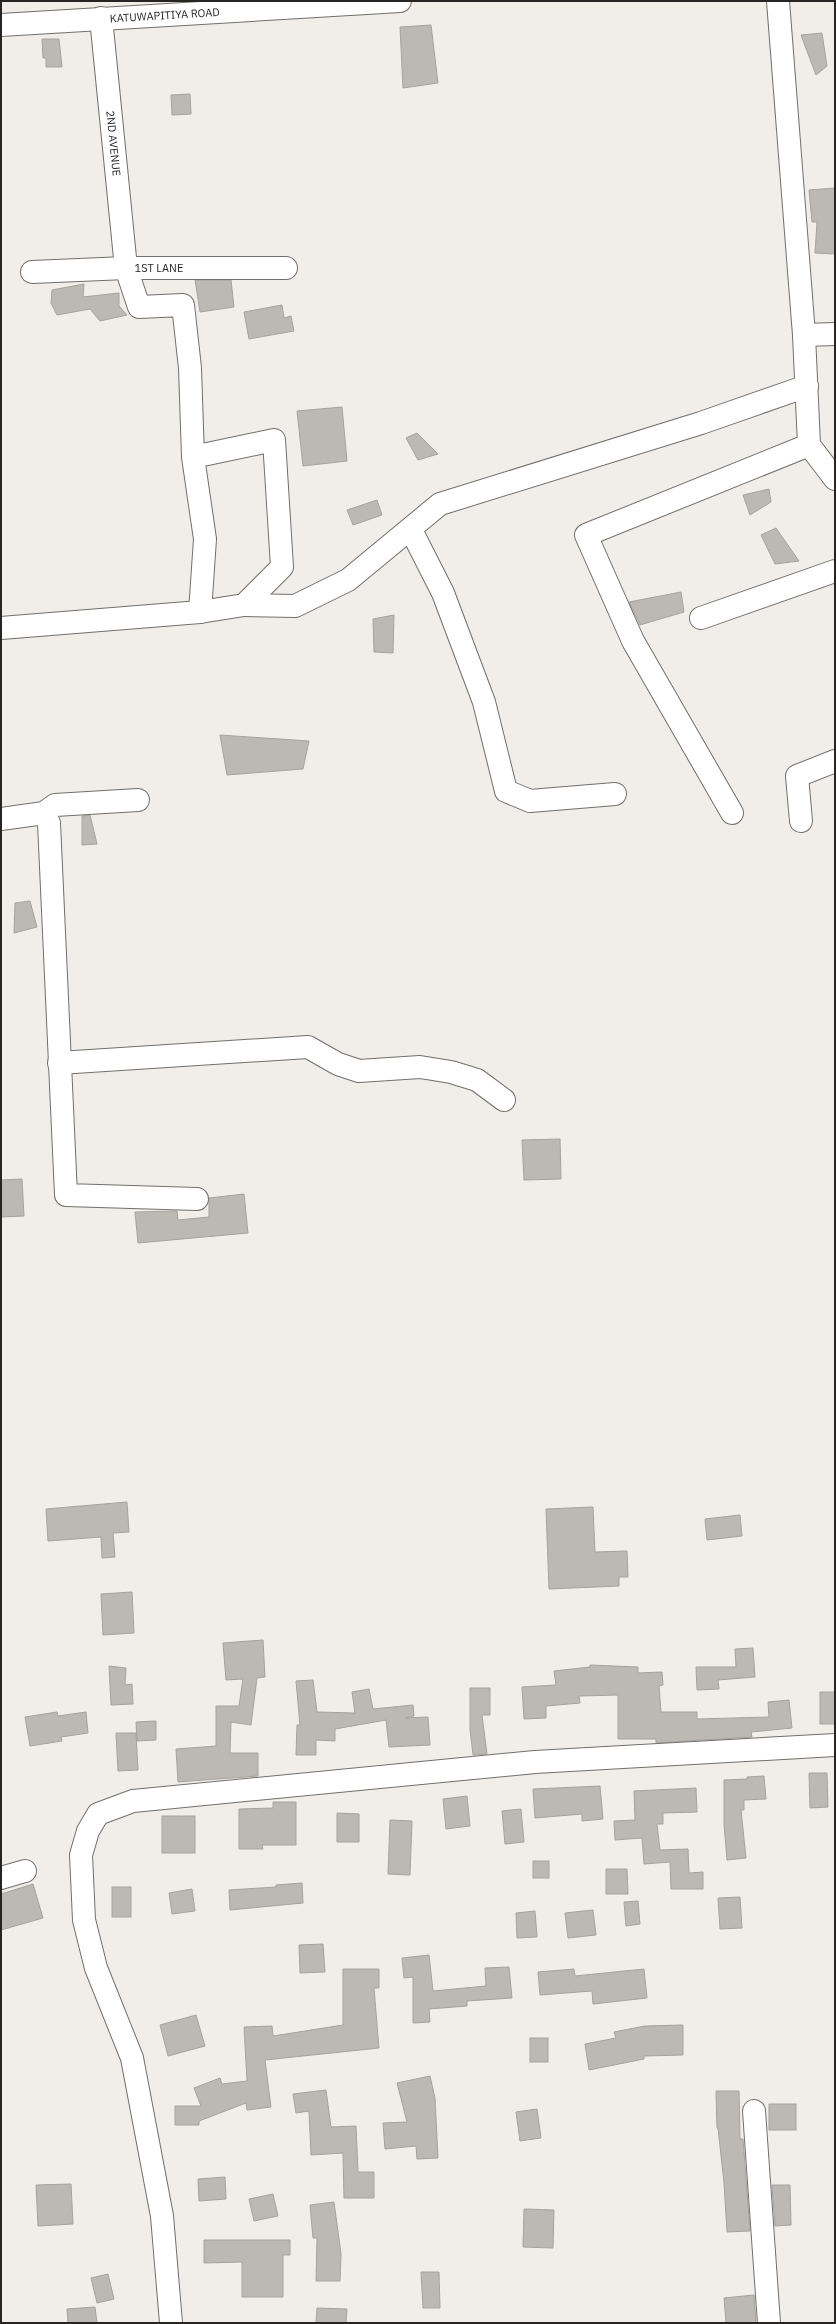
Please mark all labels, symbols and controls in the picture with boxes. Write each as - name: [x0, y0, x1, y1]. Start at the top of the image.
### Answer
- street label: KATUWAPITIYA ROAD: [109, 5, 220, 25]
- street label: 2ND AVENUE: [103, 110, 124, 177]
- street label: 1ST LANE: [135, 261, 183, 275]

